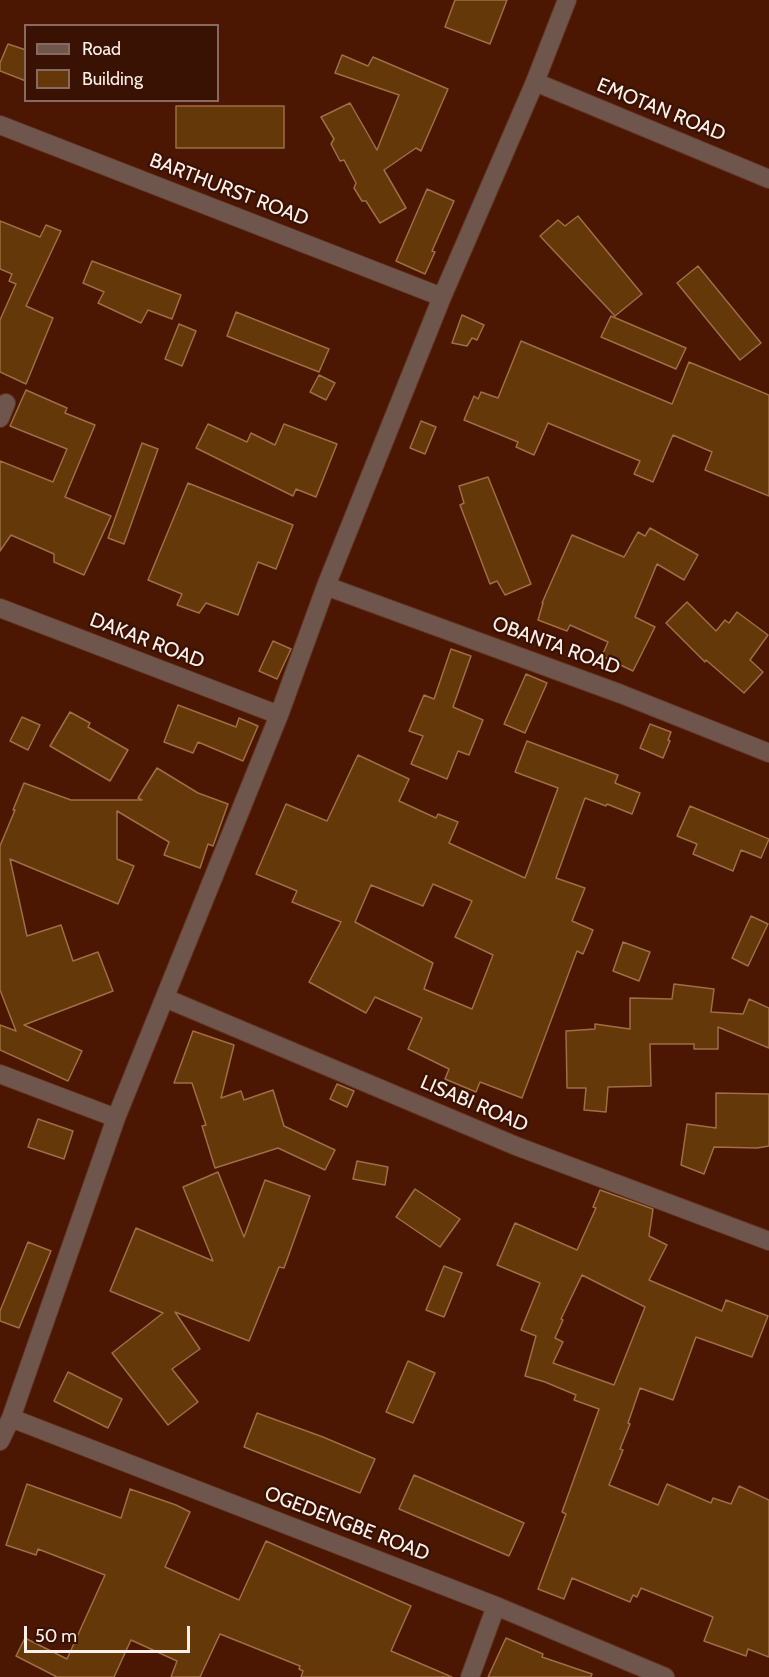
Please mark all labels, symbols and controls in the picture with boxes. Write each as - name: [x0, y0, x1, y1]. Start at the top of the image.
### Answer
- legend: [24, 24, 219, 102]
- text: Road: [82, 38, 121, 60]
- text: Building: [82, 68, 143, 90]
- street label: EMOTAN ROAD: [593, 73, 729, 147]
- street label: BARTHURST ROAD: [146, 149, 312, 231]
- street label: DAKAR ROAD: [86, 608, 208, 674]
- street label: OBANTA ROAD: [489, 612, 623, 680]
- street label: LISABI ROAD: [416, 1071, 532, 1137]
- street label: OGEDENGBE ROAD: [261, 1481, 433, 1567]
- scale bar: [27, 1614, 194, 1652]
- text: 50 m: [35, 1625, 77, 1647]

